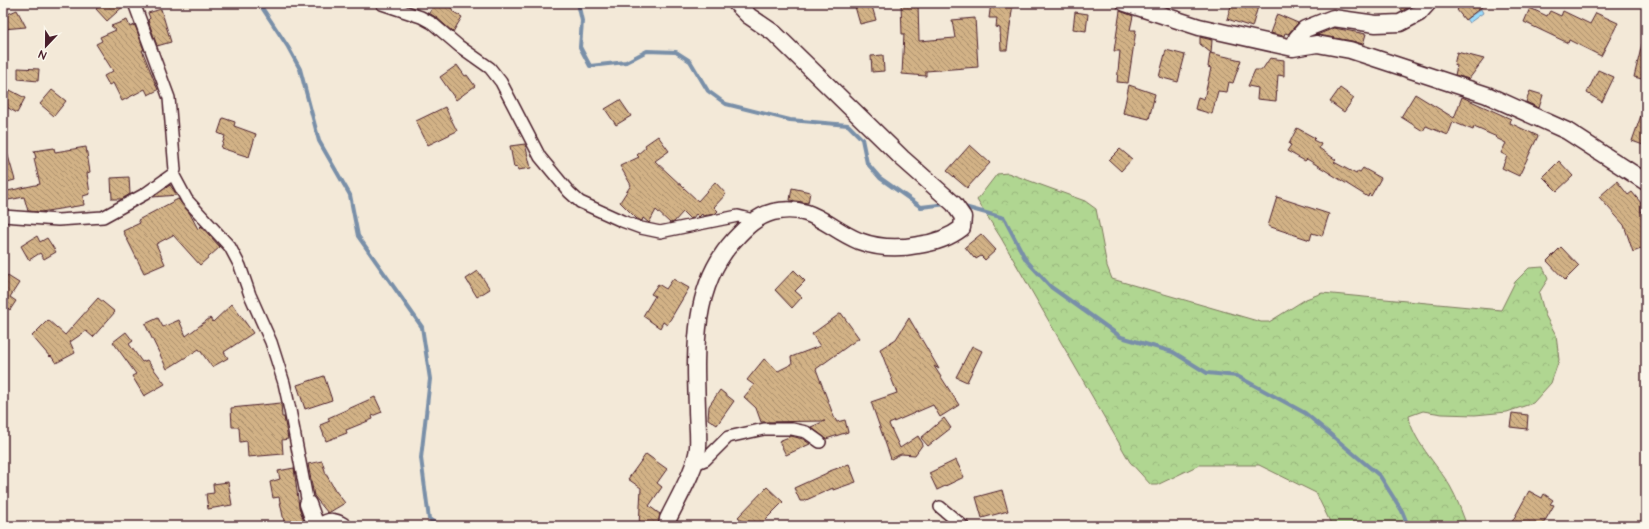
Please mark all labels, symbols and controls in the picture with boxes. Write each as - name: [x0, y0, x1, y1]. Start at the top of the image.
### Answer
- north arrow: [26, 26, 66, 66]
- text: N: [36, 47, 48, 63]

